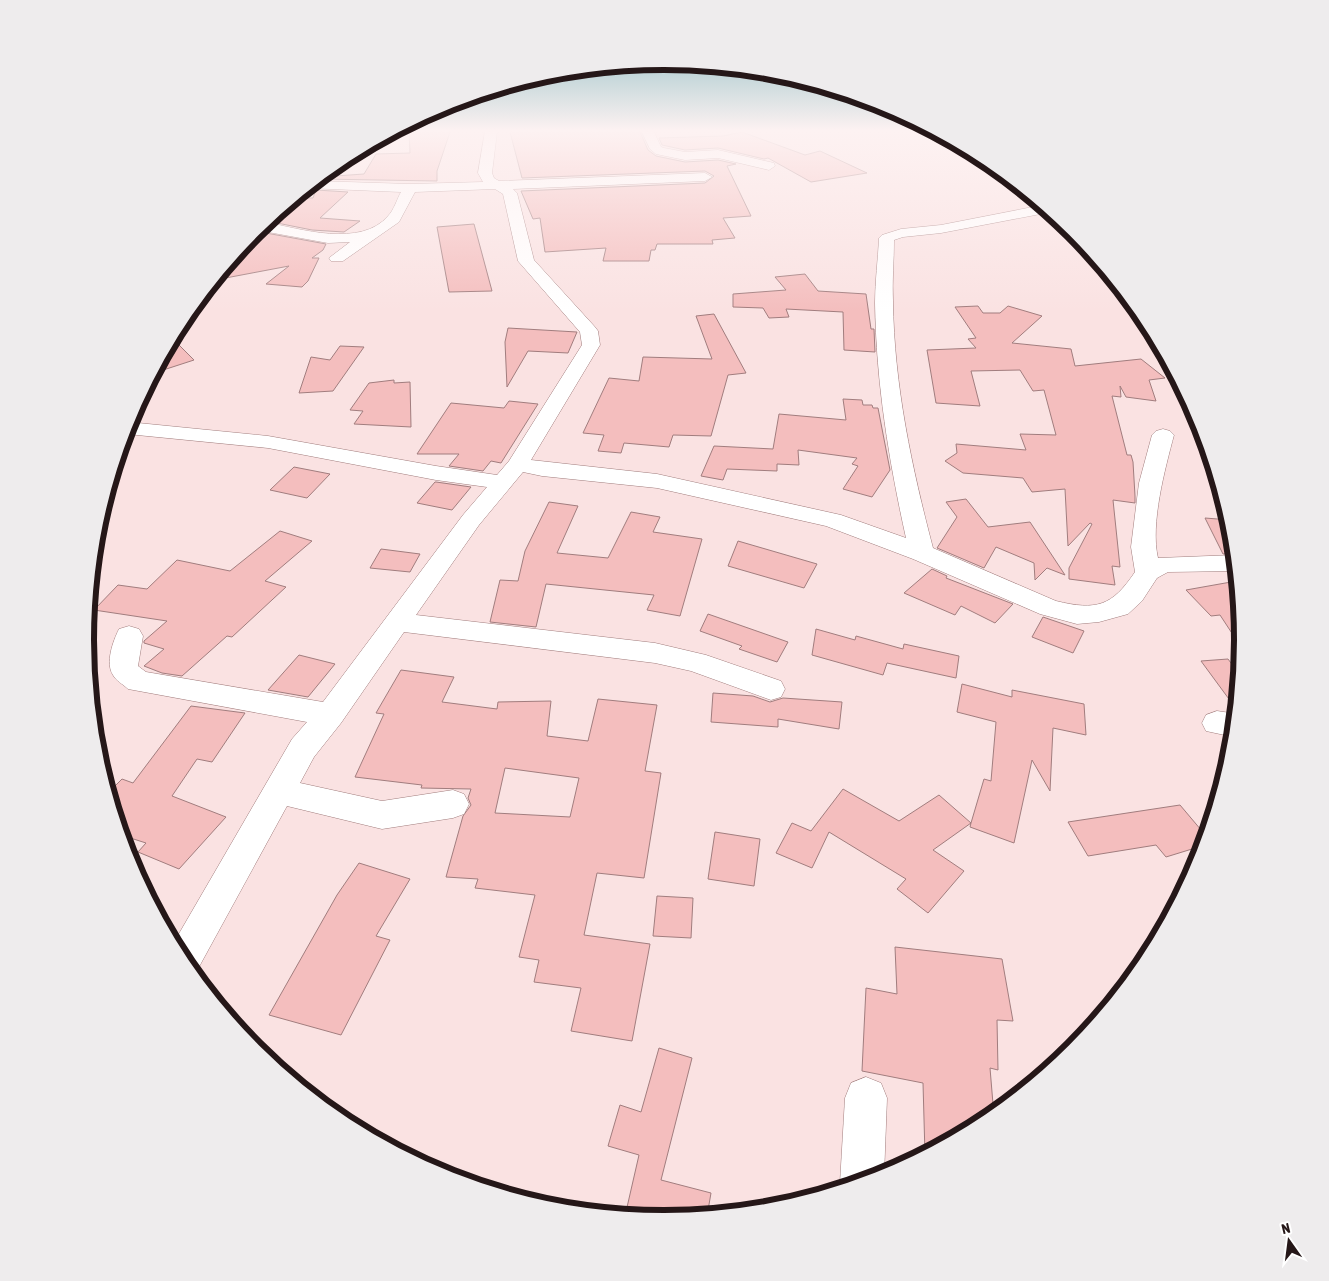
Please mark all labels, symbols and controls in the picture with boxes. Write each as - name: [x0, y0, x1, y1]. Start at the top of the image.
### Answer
- north arrow: [1264, 1216, 1314, 1266]
- text: N: [1280, 1220, 1292, 1237]

